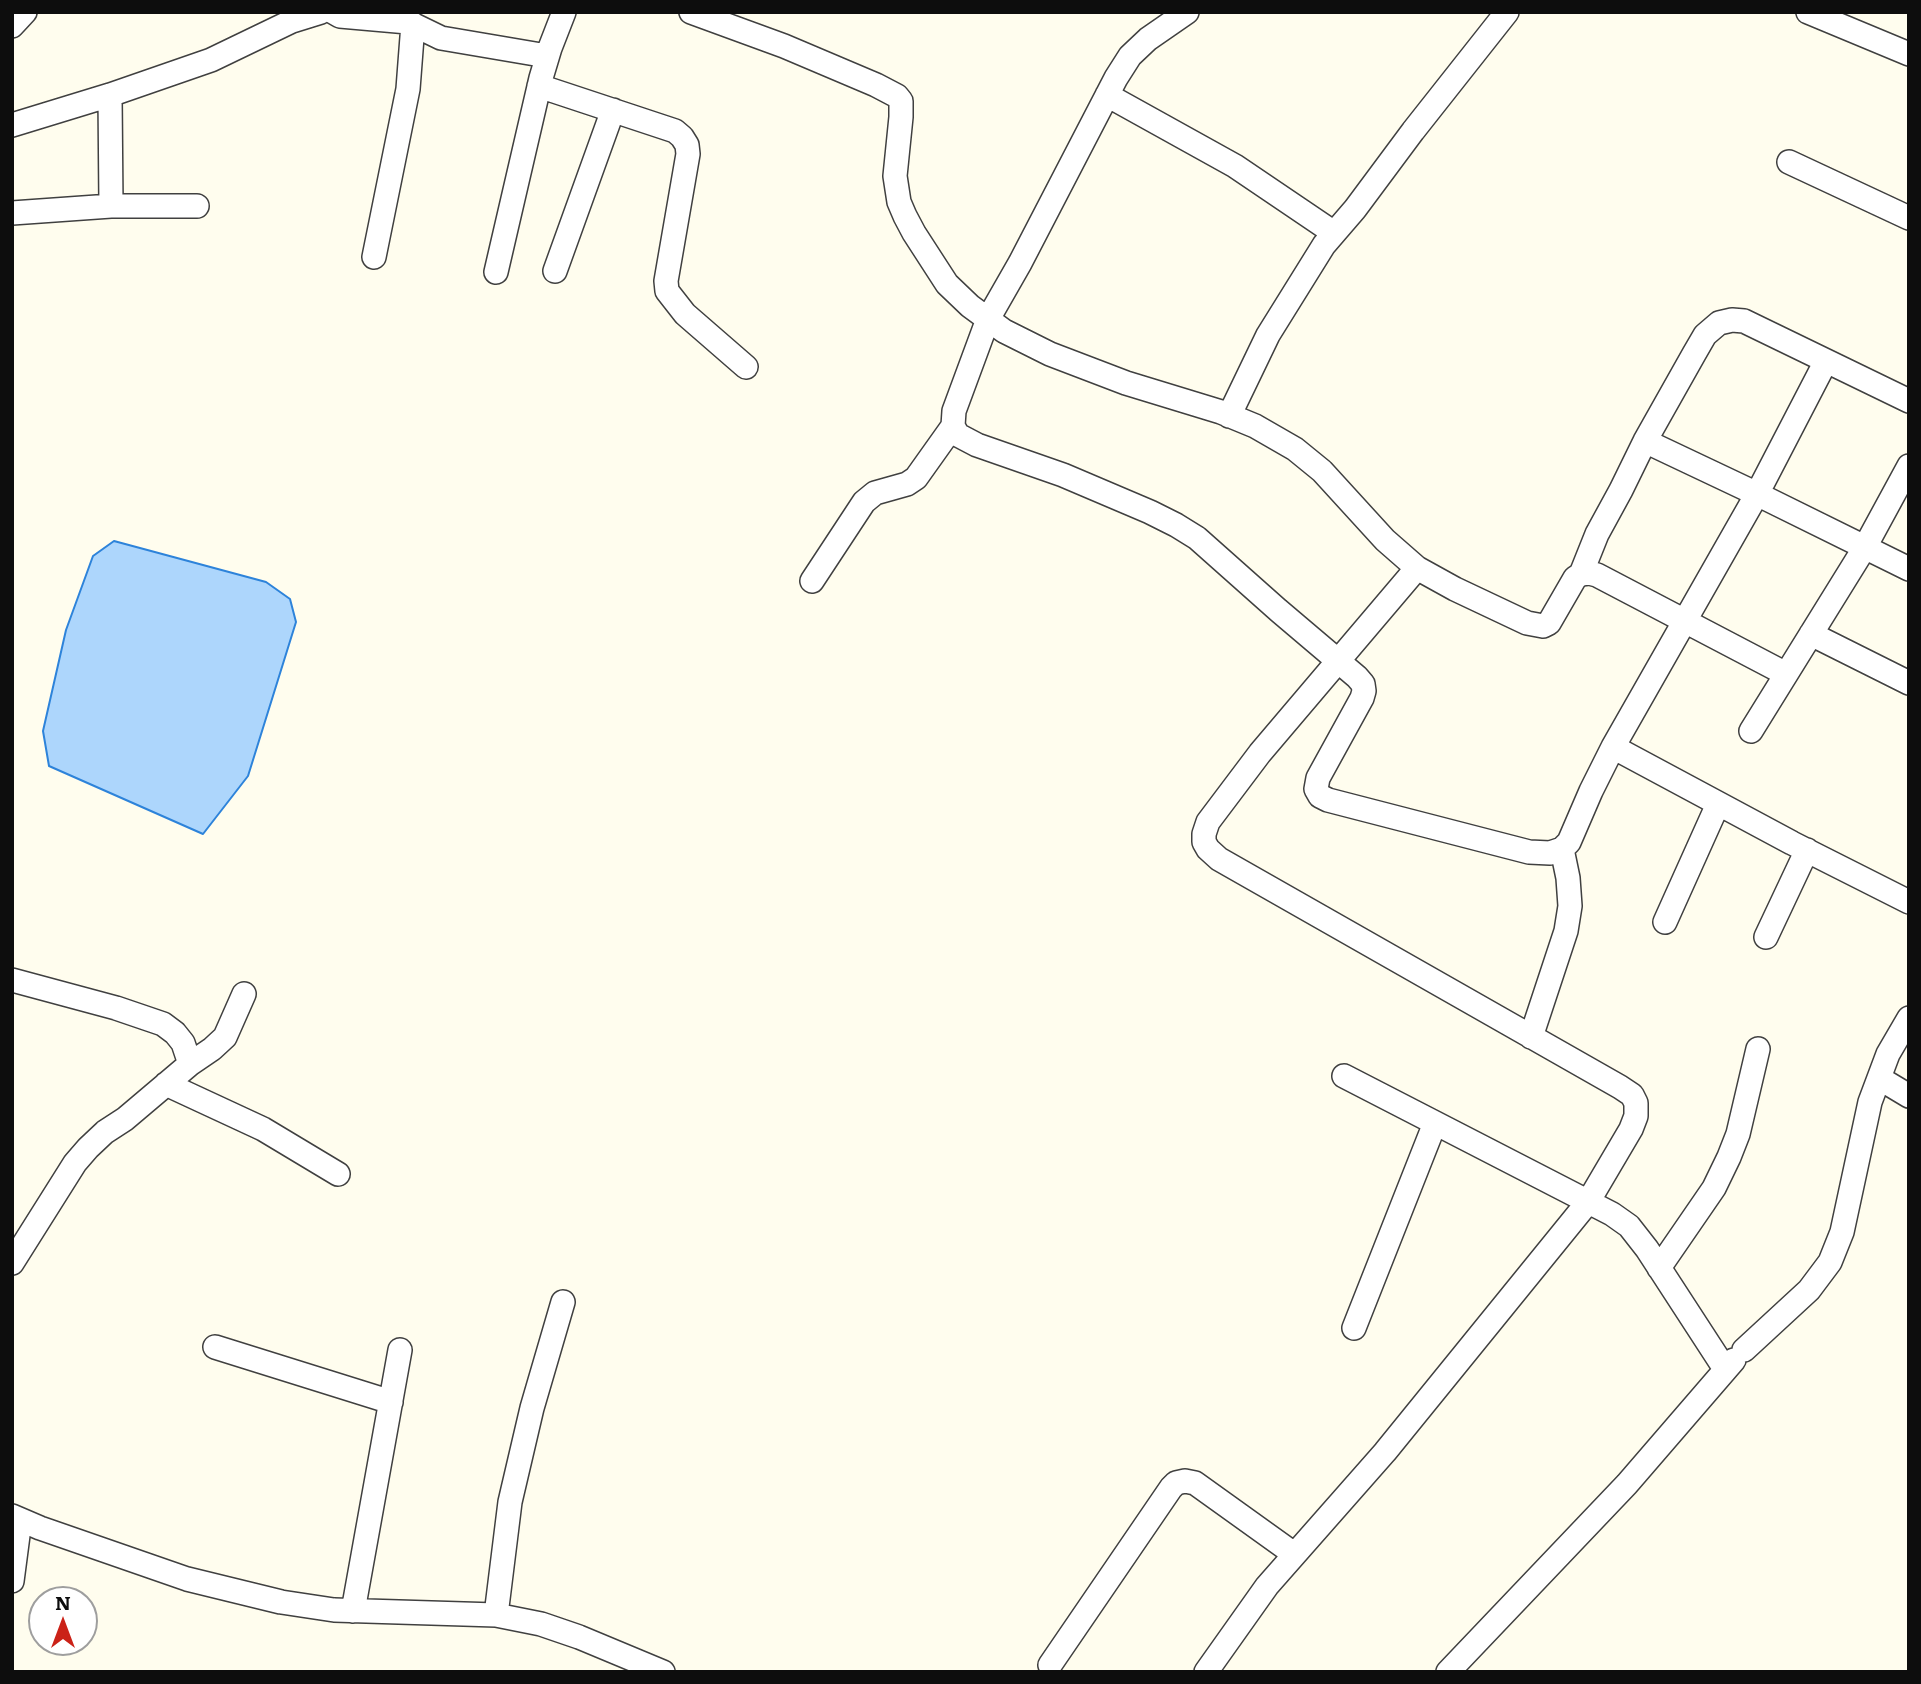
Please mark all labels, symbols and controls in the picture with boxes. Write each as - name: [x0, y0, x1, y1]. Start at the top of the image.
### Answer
- north arrow: [28, 1586, 98, 1656]
- text: N: [55, 1588, 71, 1616]

